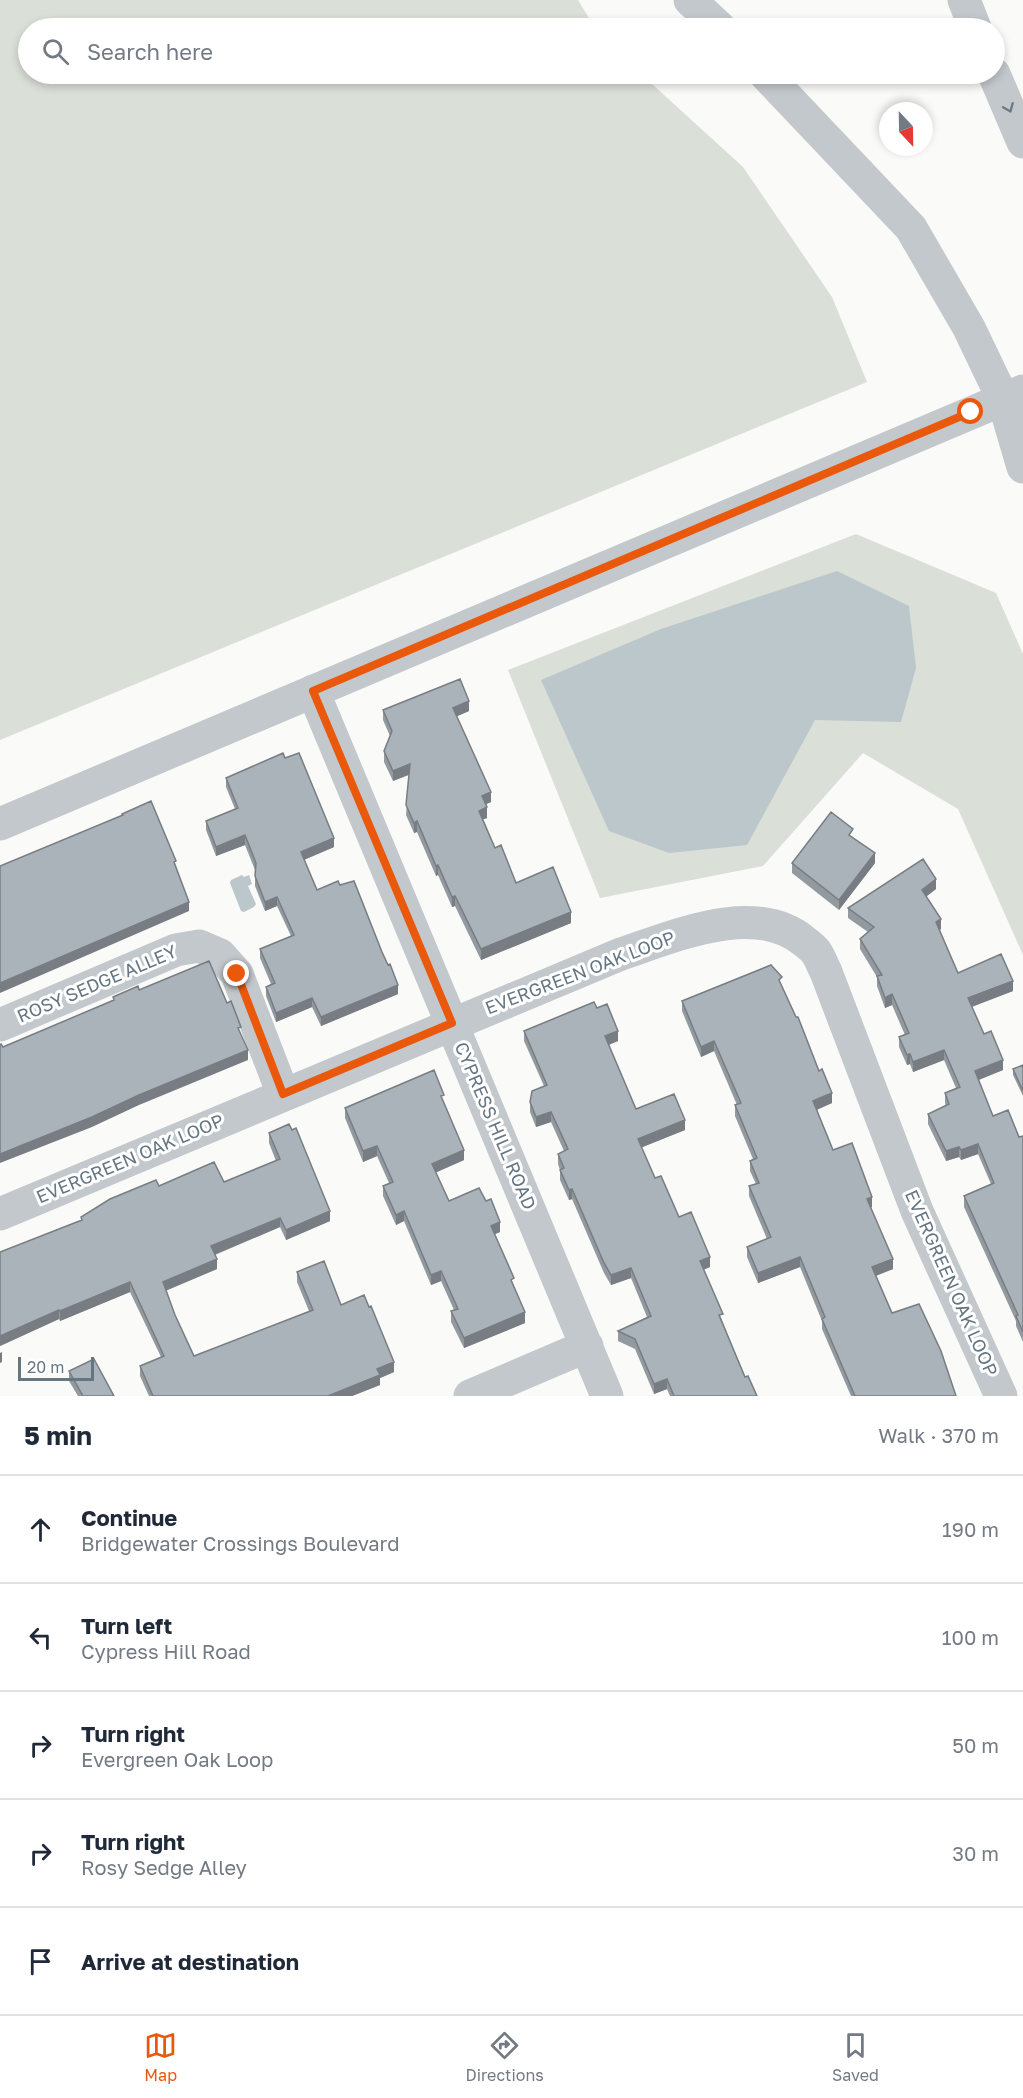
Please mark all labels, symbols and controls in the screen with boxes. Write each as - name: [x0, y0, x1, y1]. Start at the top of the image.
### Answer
- search box: [18, 18, 1005, 84]
- icon: search: [39, 35, 72, 68]
- text: Search here: [87, 38, 213, 65]
- north arrow: [879, 102, 933, 156]
- one-way arrow: [1002, 102, 1014, 113]
- route start: [957, 398, 983, 424]
- street label: EVERGREEN OAK LOOP: [482, 926, 678, 1018]
- street label: ROSY SEDGE ALLEY: [13, 939, 180, 1027]
- route end: [223, 960, 249, 986]
- street label: CYPRESS HILL ROAD: [451, 1038, 541, 1213]
- street label: EVERGREEN OAK LOOP: [33, 1109, 227, 1208]
- street label: EVERGREEN OAK LOOP: [901, 1186, 1003, 1379]
- scale bar: [18, 1354, 94, 1382]
- text: 20 m: [27, 1357, 64, 1377]
- text: 5 min: [24, 1420, 92, 1451]
- text: Walk · 370 m: [878, 1423, 999, 1447]
- text: Continue: [81, 1504, 177, 1531]
- icon: ahead: [24, 1513, 57, 1546]
- text: 190 m: [942, 1517, 999, 1541]
- text: Bridgewater Crossings Boulevard: [81, 1531, 400, 1555]
- text: Turn left: [81, 1612, 172, 1639]
- icon: left: [24, 1621, 57, 1654]
- text: 100 m: [942, 1625, 999, 1649]
- text: Cypress Hill Road: [81, 1639, 251, 1663]
- text: Turn right: [81, 1720, 185, 1747]
- icon: right: [24, 1729, 57, 1762]
- text: 50 m: [952, 1733, 999, 1757]
- text: Evergreen Oak Loop: [81, 1747, 273, 1771]
- text: Turn right: [81, 1828, 185, 1855]
- icon: right: [24, 1837, 57, 1870]
- text: 30 m: [952, 1841, 999, 1865]
- text: Rosy Sedge Alley: [81, 1855, 247, 1879]
- icon: arrive: [24, 1945, 57, 1978]
- text: Arrive at destination: [81, 1948, 299, 1975]
- tab: Map: [144, 2029, 177, 2085]
- tab: Directions: [466, 2029, 544, 2085]
- tab: Saved: [832, 2029, 879, 2085]

